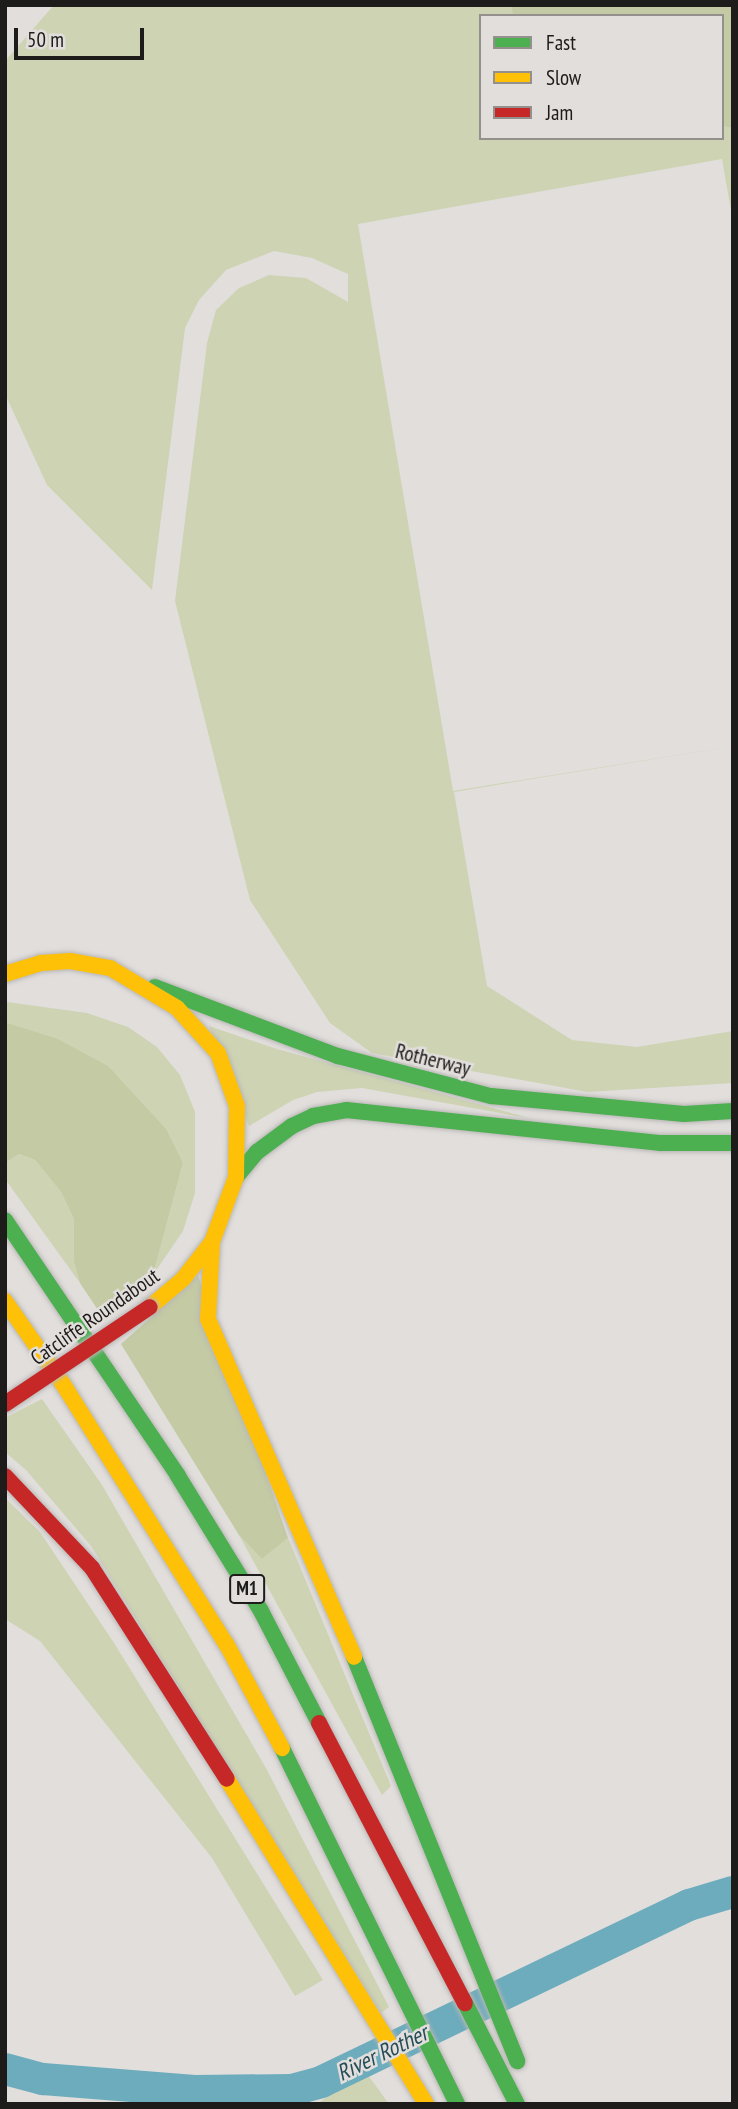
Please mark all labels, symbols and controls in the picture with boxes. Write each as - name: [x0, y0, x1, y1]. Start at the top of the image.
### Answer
- scale bar: [18, 14, 147, 58]
- legend: [479, 14, 724, 140]
- text: 50 m: [27, 26, 64, 53]
- text: Fast: [546, 29, 576, 56]
- text: Slow: [546, 64, 581, 91]
- text: Jam: [546, 99, 573, 126]
- street label: Rotherway: [393, 1039, 473, 1081]
- street label: Catcliffe Roundabout: [26, 1263, 164, 1371]
- road number: M1: [228, 1574, 266, 1604]
- water label: River Rother: [332, 2019, 432, 2087]

